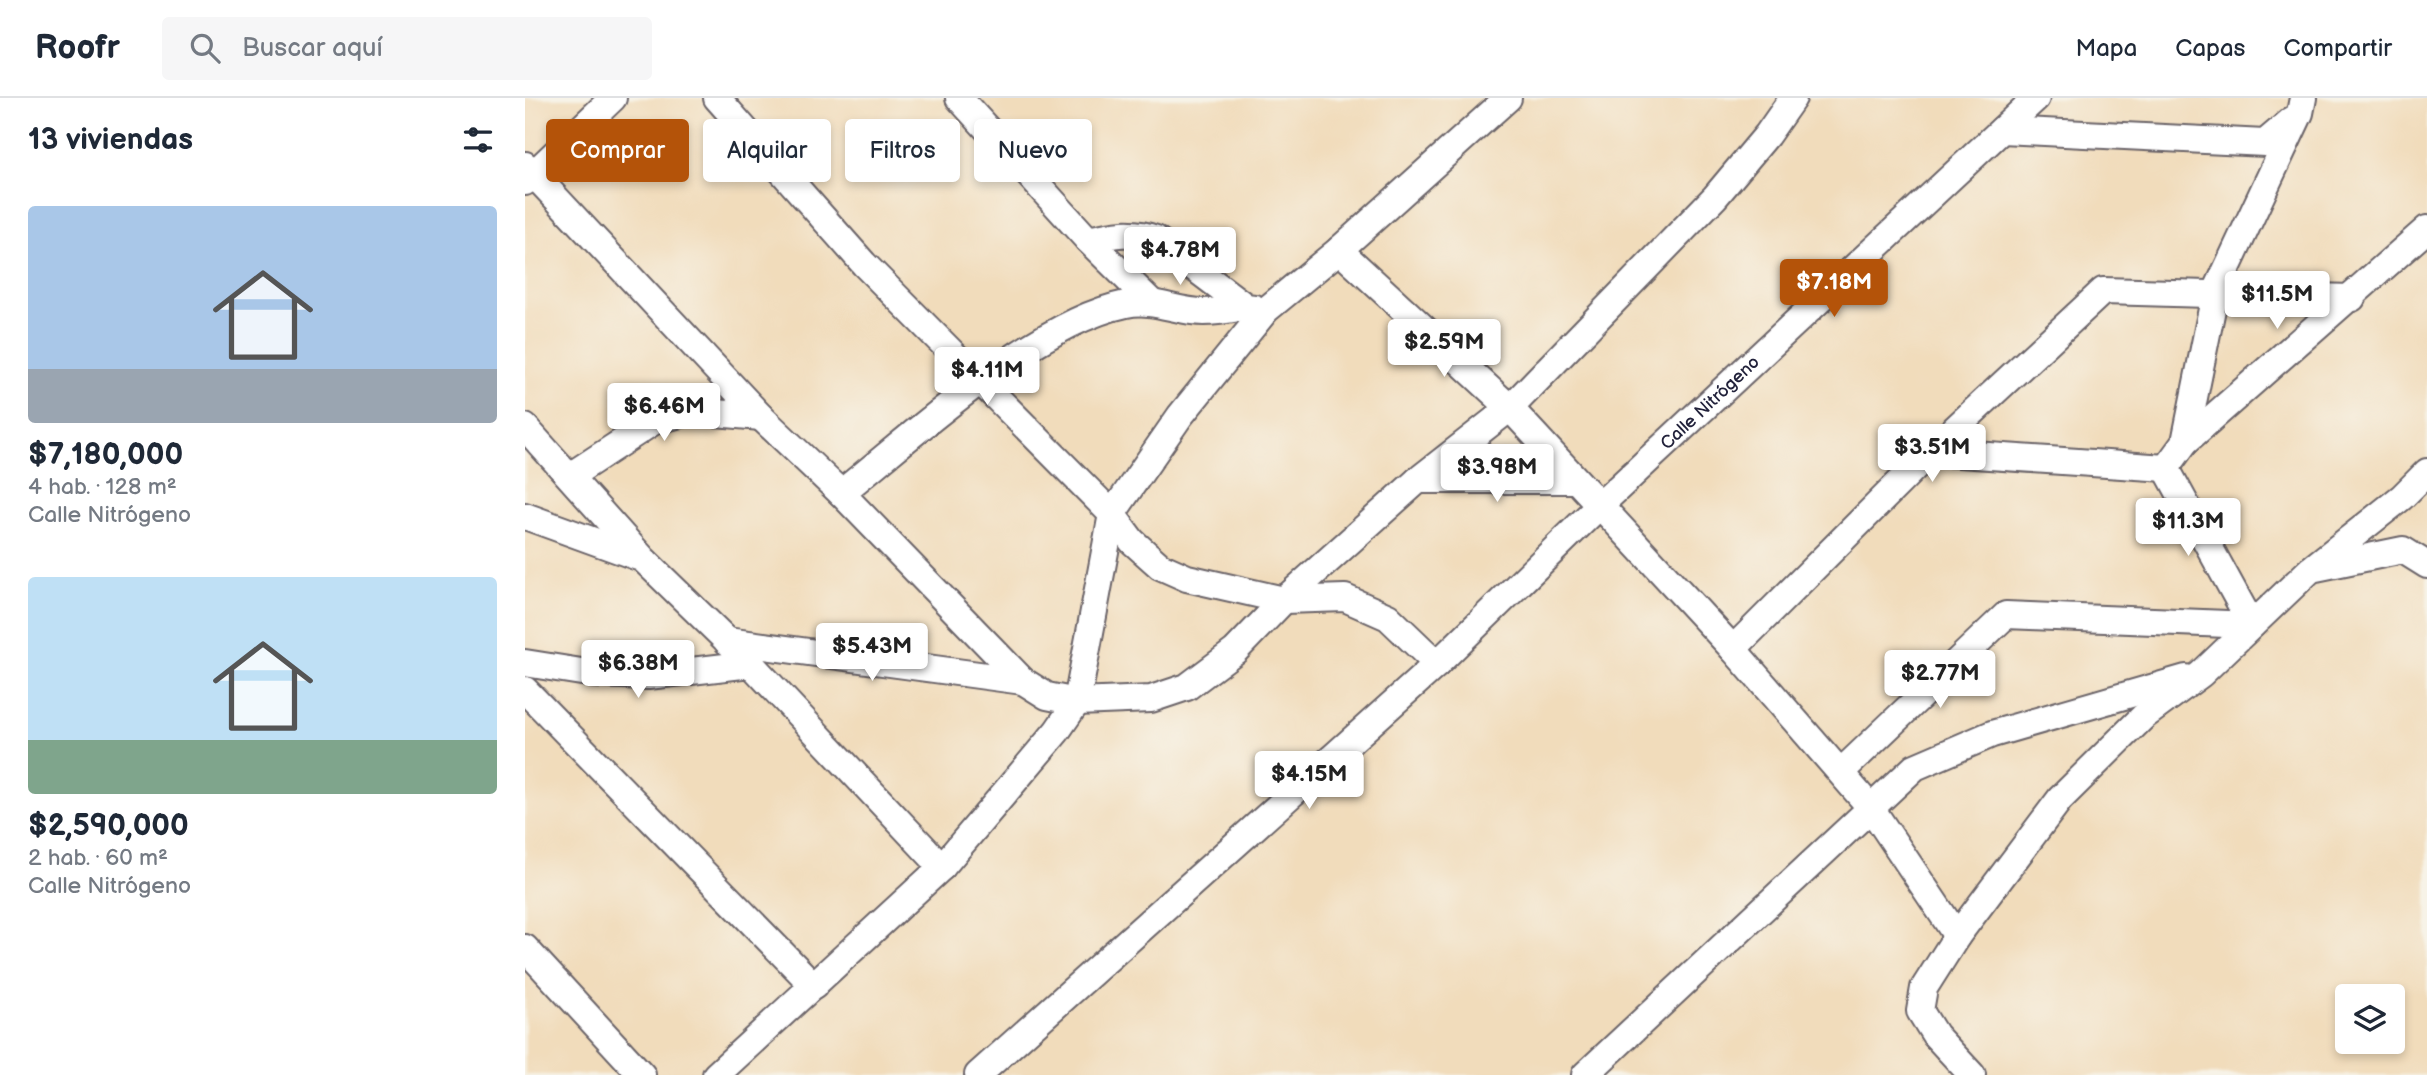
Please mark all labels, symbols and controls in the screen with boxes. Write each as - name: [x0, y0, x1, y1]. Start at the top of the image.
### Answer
- search box: [162, 17, 652, 80]
- text: Roofr: [35, 28, 120, 68]
- icon: search: [186, 29, 224, 67]
- text: Buscar aquí: [242, 33, 383, 64]
- text: Mapa: [2076, 34, 2137, 63]
- text: Capas: [2175, 34, 2245, 63]
- text: Compartir: [2283, 34, 2392, 63]
- chip: Comprar: [546, 119, 689, 182]
- chip: Alquilar: [703, 119, 831, 182]
- chip: Filtros: [845, 119, 960, 182]
- chip: Nuevo: [974, 119, 1092, 182]
- icon: filters: [459, 121, 497, 159]
- text: 13 viviendas: [28, 122, 193, 158]
- pin: $4.78M: [1123, 228, 1237, 287]
- text: $4.78M: [1140, 236, 1220, 264]
- icon: home: [200, 252, 326, 378]
- pin: $7.18M: [1777, 260, 1891, 319]
- text: $7.18M: [1796, 268, 1872, 296]
- pin: $11.5M: [2220, 272, 2334, 331]
- text: $11.5M: [2241, 280, 2313, 308]
- pin: $2.59M: [1387, 320, 1501, 379]
- text: $2.59M: [1404, 328, 1484, 356]
- pin: $4.11M: [930, 348, 1044, 407]
- street label: Calle Nitrógeno: [1656, 352, 1764, 454]
- text: $4.11M: [951, 356, 1023, 384]
- pin: $6.46M: [607, 384, 721, 443]
- text: $6.46M: [623, 392, 705, 420]
- pin: $3.51M: [1875, 424, 1989, 484]
- text: $3.51M: [1894, 433, 1970, 461]
- text: $7,180,000: [28, 437, 183, 473]
- pin: $3.98M: [1440, 444, 1554, 504]
- text: $3.98M: [1457, 453, 1537, 481]
- text: 4 hab. · 128 m²: [28, 473, 177, 501]
- pin: $11.3M: [2131, 498, 2245, 558]
- text: Calle Nitrógeno: [28, 501, 191, 529]
- text: $11.3M: [2152, 507, 2224, 535]
- icon: home: [200, 623, 326, 749]
- pin: $5.43M: [815, 624, 929, 683]
- text: $5.43M: [832, 632, 912, 660]
- pin: $6.38M: [581, 640, 695, 700]
- text: $6.38M: [597, 649, 679, 677]
- pin: $2.77M: [1883, 650, 1997, 710]
- text: $2.77M: [1900, 659, 1980, 687]
- pin: $4.15M: [1252, 752, 1366, 811]
- text: $4.15M: [1271, 760, 1347, 788]
- text: $2,590,000: [28, 808, 189, 844]
- text: 2 hab. · 60 m²: [28, 844, 168, 872]
- text: Calle Nitrógeno: [28, 872, 191, 900]
- map controls: [2335, 984, 2405, 1054]
- button: layers: [2335, 984, 2405, 1054]

